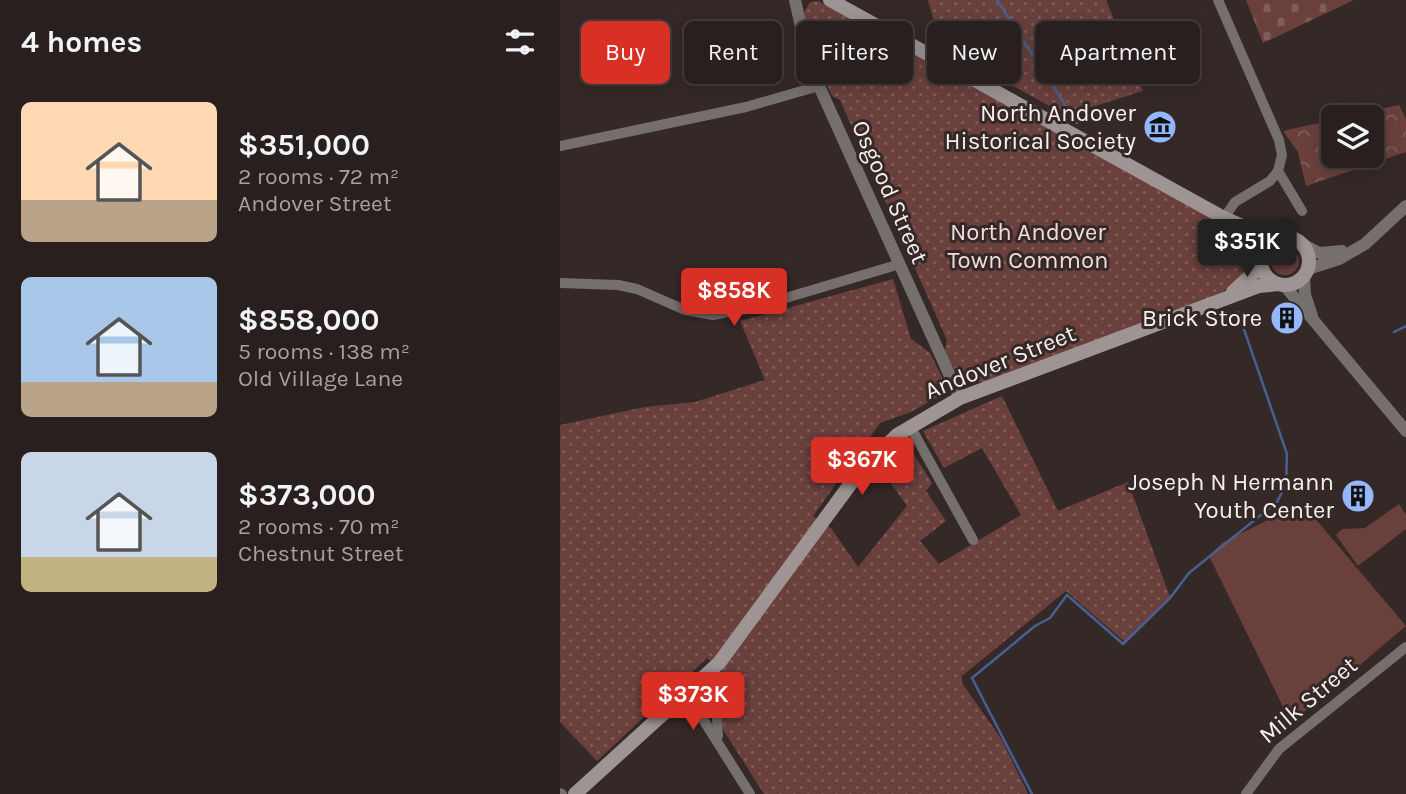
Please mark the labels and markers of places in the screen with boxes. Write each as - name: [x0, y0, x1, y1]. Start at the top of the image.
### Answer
- place label: North Andover Historical Society: [945, 99, 1136, 155]
- museum icon: North Andover Historical Society: [1141, 108, 1179, 146]
- pin: $351K: [1198, 219, 1296, 279]
- pin: $858K: [685, 268, 783, 328]
- building icon: Brick Store: [1268, 299, 1306, 337]
- place label: Brick Store: [1142, 304, 1262, 332]
- pin: $367K: [813, 438, 911, 497]
- place label: Joseph N Hermann Youth Center: [1128, 468, 1334, 524]
- building icon: Joseph N Hermann Youth Center: [1339, 477, 1377, 515]
- pin: $373K: [644, 672, 742, 732]

